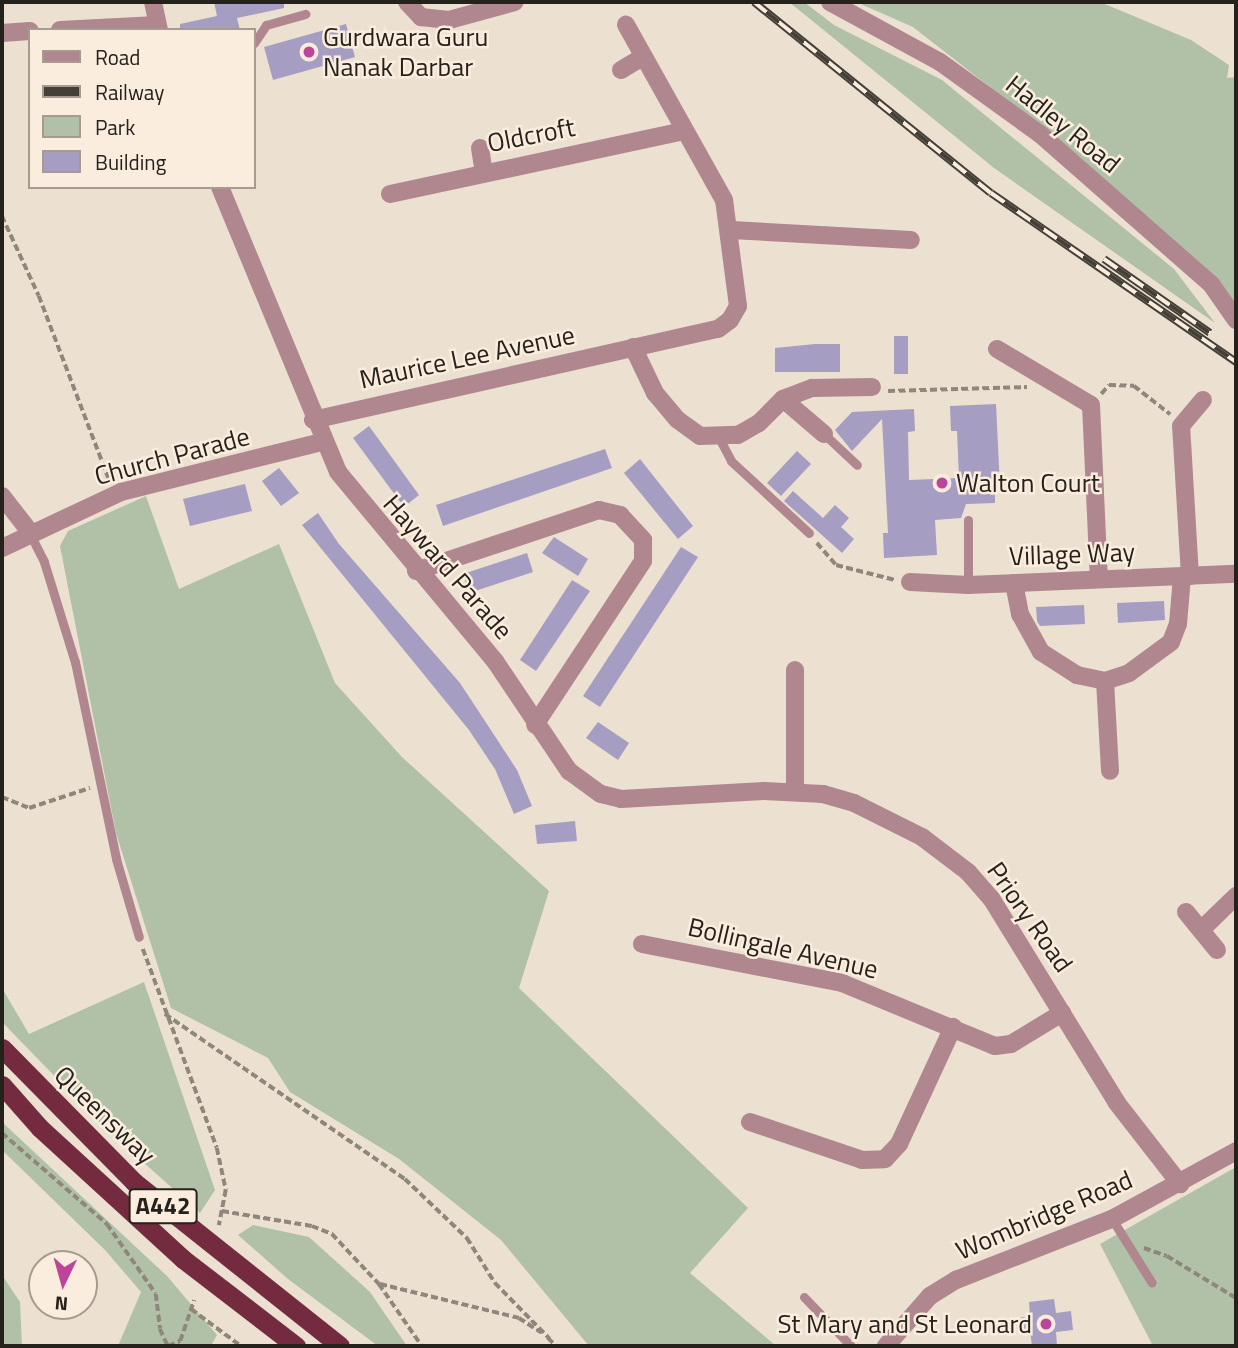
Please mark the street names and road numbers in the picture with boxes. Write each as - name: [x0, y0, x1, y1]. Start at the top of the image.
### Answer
- street label: Hadley Road: [1000, 69, 1126, 179]
- street label: Oldcroft: [485, 111, 577, 159]
- street label: Maurice Lee Avenue: [357, 319, 577, 395]
- street label: Church Parade: [91, 420, 253, 492]
- street label: Hayward Parade: [377, 488, 519, 646]
- street label: Village Way: [1008, 536, 1136, 572]
- street label: Priory Road: [981, 856, 1079, 978]
- street label: Bollingale Avenue: [685, 911, 881, 985]
- street label: Queensway: [48, 1059, 162, 1171]
- street label: Wombridge Road: [951, 1164, 1137, 1266]
- road number: A442: [128, 1186, 198, 1226]

